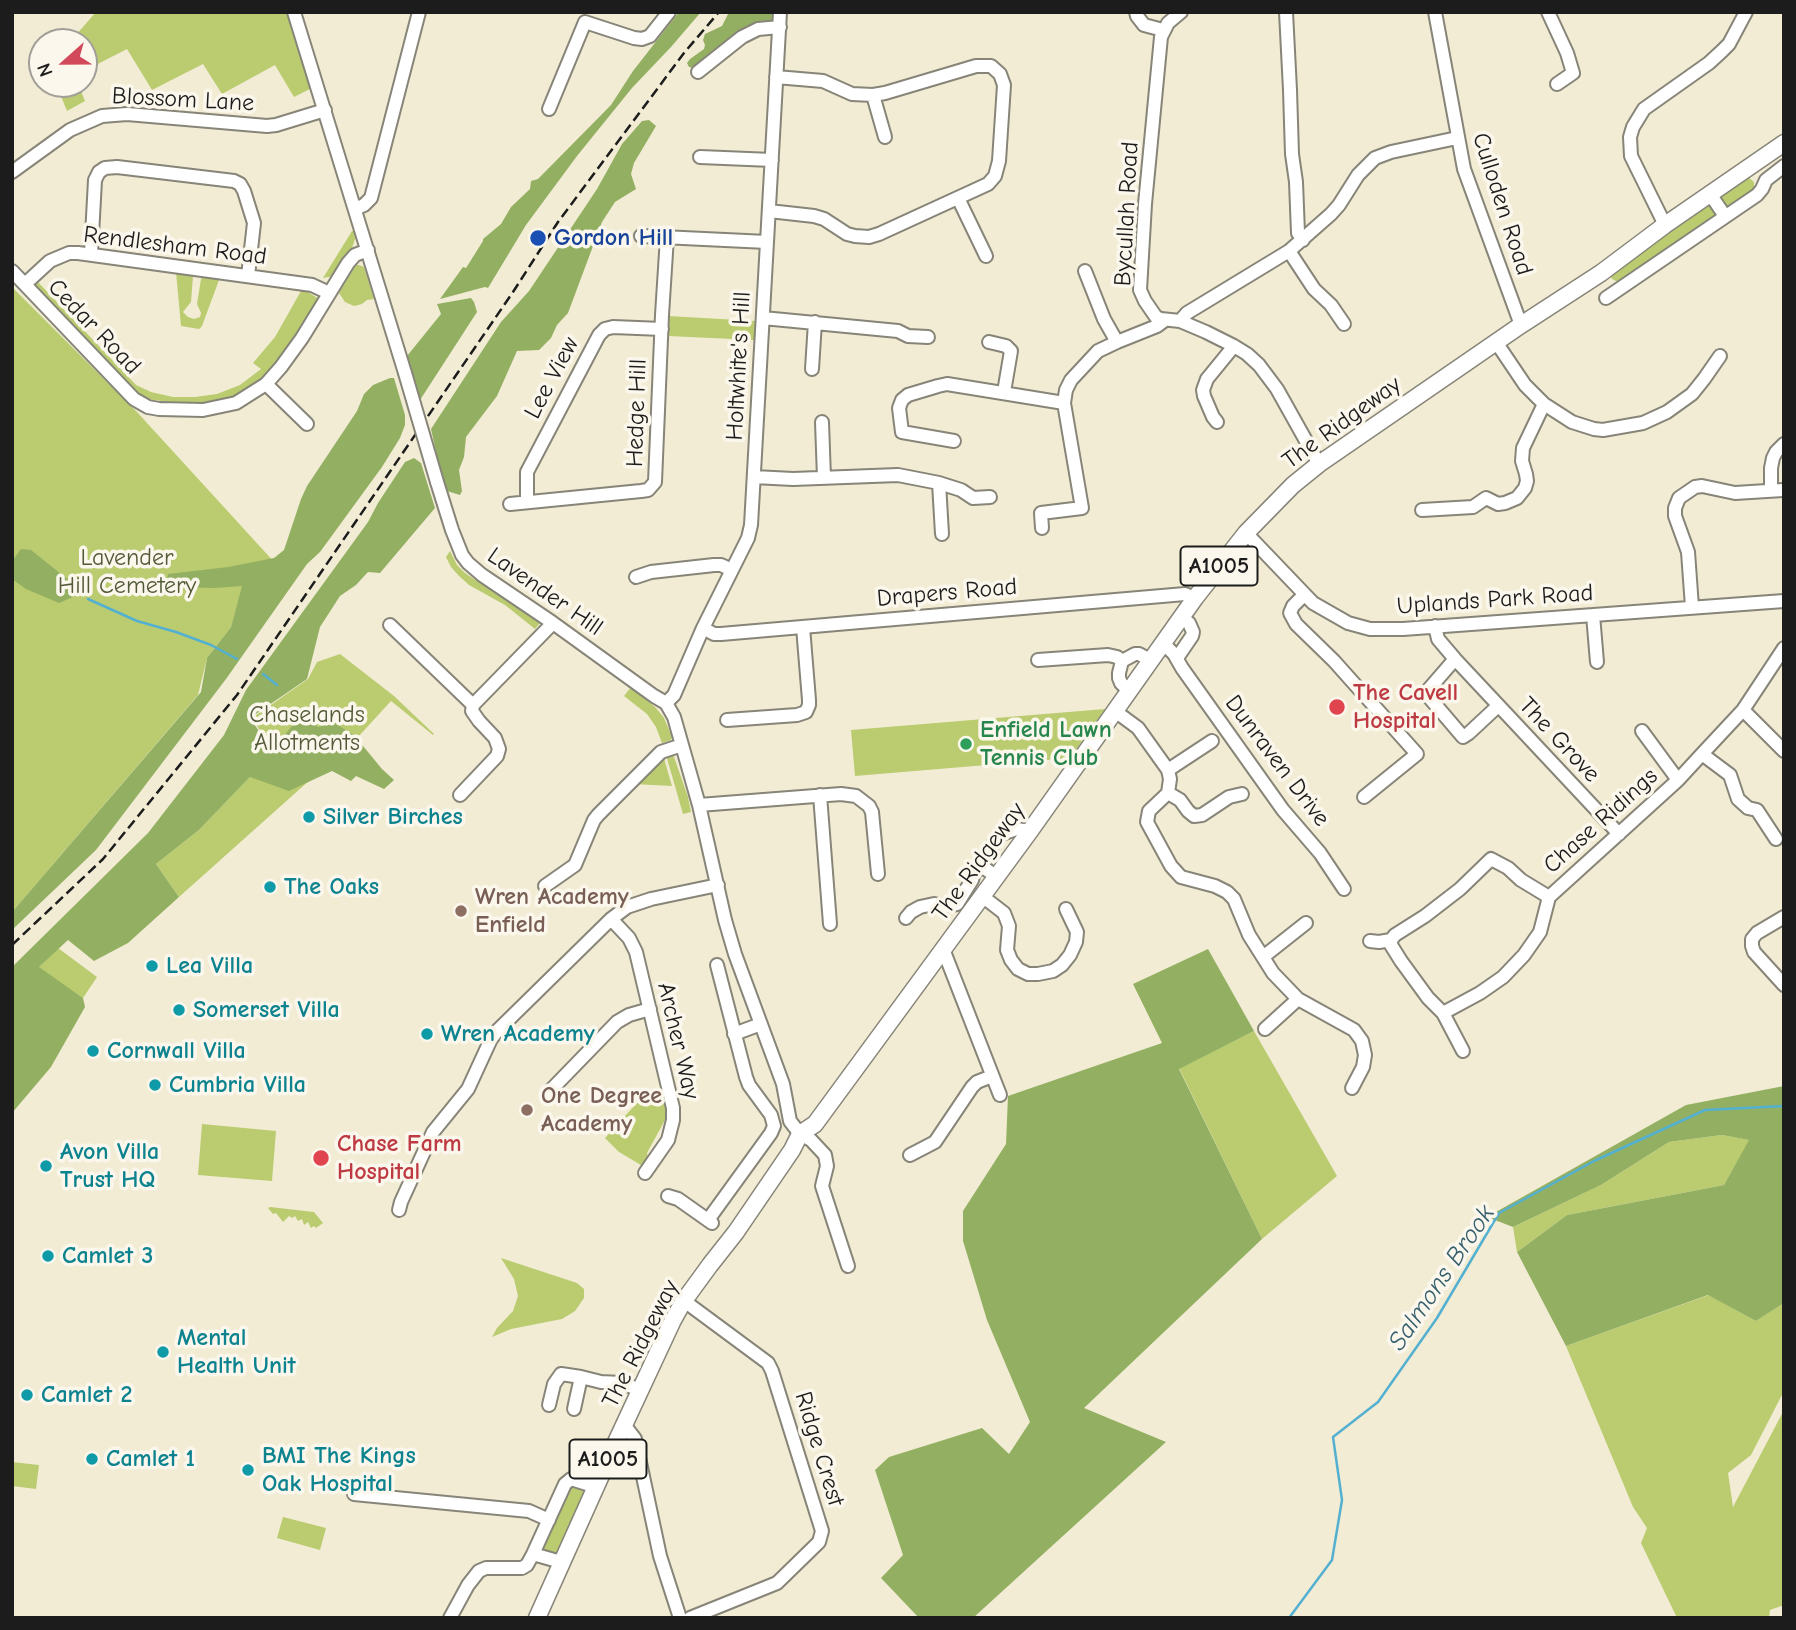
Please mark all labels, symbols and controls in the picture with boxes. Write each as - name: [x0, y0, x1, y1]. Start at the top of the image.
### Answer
- north arrow: [28, 28, 98, 98]
- text: N: [33, 60, 58, 80]
- street label: Blossom Lane: [111, 82, 255, 118]
- street label: Culloden Road: [1465, 129, 1539, 279]
- street label: Bycullah Road: [1109, 141, 1145, 287]
- street label: Rendlesham Road: [82, 220, 268, 272]
- place label: Gordon Hill: [554, 224, 673, 252]
- marker: Gordon Hill: [528, 228, 548, 248]
- street label: Cedar Road: [42, 273, 146, 381]
- street label: Holtwhite's Hill: [721, 291, 757, 441]
- street label: Lee View: [519, 332, 585, 424]
- street label: Hedge Hill: [621, 358, 653, 468]
- street label: The Ridgeway: [1277, 370, 1407, 476]
- street label: Lavender Hill: [482, 542, 608, 642]
- park label: Lavender Hill Cemetery: [58, 544, 196, 600]
- road number: A1005: [1180, 546, 1258, 586]
- street label: Drapers Road: [876, 573, 1018, 613]
- street label: Uplands Park Road: [1396, 579, 1594, 621]
- place label: The Cavell Hospital: [1353, 679, 1458, 735]
- street label: Dunraven Drive: [1218, 690, 1336, 832]
- street label: The Grove: [1512, 692, 1606, 788]
- marker: The Cavell Hospital: [1327, 697, 1347, 717]
- park label: Chaselands Allotments: [249, 701, 365, 757]
- place label: Enfield Lawn Tennis Club: [980, 716, 1112, 772]
- marker: Enfield Lawn Tennis Club: [958, 736, 974, 752]
- street label: Chase Ridings: [1538, 762, 1664, 880]
- street label: The Ridgeway: [926, 797, 1032, 927]
- place label: Silver Birches: [323, 803, 463, 831]
- marker: Silver Birches: [301, 809, 317, 825]
- place label: The Oaks: [284, 873, 379, 901]
- marker: The Oaks: [262, 879, 278, 895]
- place label: Wren Academy Enfield: [475, 883, 629, 939]
- marker: Wren Academy Enfield: [453, 903, 469, 919]
- place label: Lea Villa: [166, 952, 253, 980]
- marker: Lea Villa: [144, 958, 160, 974]
- street label: Archer Way: [651, 980, 705, 1102]
- place label: Somerset Villa: [193, 996, 340, 1024]
- marker: Somerset Villa: [171, 1002, 187, 1018]
- place label: Wren Academy: [441, 1020, 595, 1048]
- marker: Wren Academy: [419, 1026, 435, 1042]
- place label: Cornwall Villa: [107, 1037, 246, 1065]
- marker: Cornwall Villa: [85, 1043, 101, 1059]
- place label: Cumbria Villa: [169, 1071, 306, 1099]
- marker: Cumbria Villa: [147, 1077, 163, 1093]
- place label: One Degree Academy: [541, 1082, 662, 1138]
- marker: One Degree Academy: [519, 1102, 535, 1118]
- place label: Chase Farm Hospital: [337, 1130, 462, 1186]
- place label: Avon Villa Trust HQ: [60, 1138, 159, 1194]
- marker: Chase Farm Hospital: [311, 1148, 331, 1168]
- marker: Avon Villa Trust HQ: [38, 1158, 54, 1174]
- water label: Salmons Brook: [1382, 1200, 1502, 1356]
- place label: Camlet 3: [62, 1242, 153, 1270]
- marker: Camlet 3: [40, 1248, 56, 1264]
- street label: The Ridgeway: [596, 1275, 686, 1413]
- place label: Mental Health Unit: [177, 1324, 296, 1380]
- marker: Mental Health Unit: [155, 1344, 171, 1360]
- place label: Camlet 2: [41, 1381, 133, 1409]
- marker: Camlet 2: [19, 1387, 35, 1403]
- street label: Ridge Crest: [788, 1388, 850, 1510]
- road number: A1005: [570, 1440, 646, 1478]
- place label: BMI The Kings Oak Hospital: [262, 1442, 416, 1498]
- place label: Camlet 1: [106, 1445, 195, 1473]
- marker: Camlet 1: [84, 1451, 100, 1467]
- marker: BMI The Kings Oak Hospital: [240, 1462, 256, 1478]

